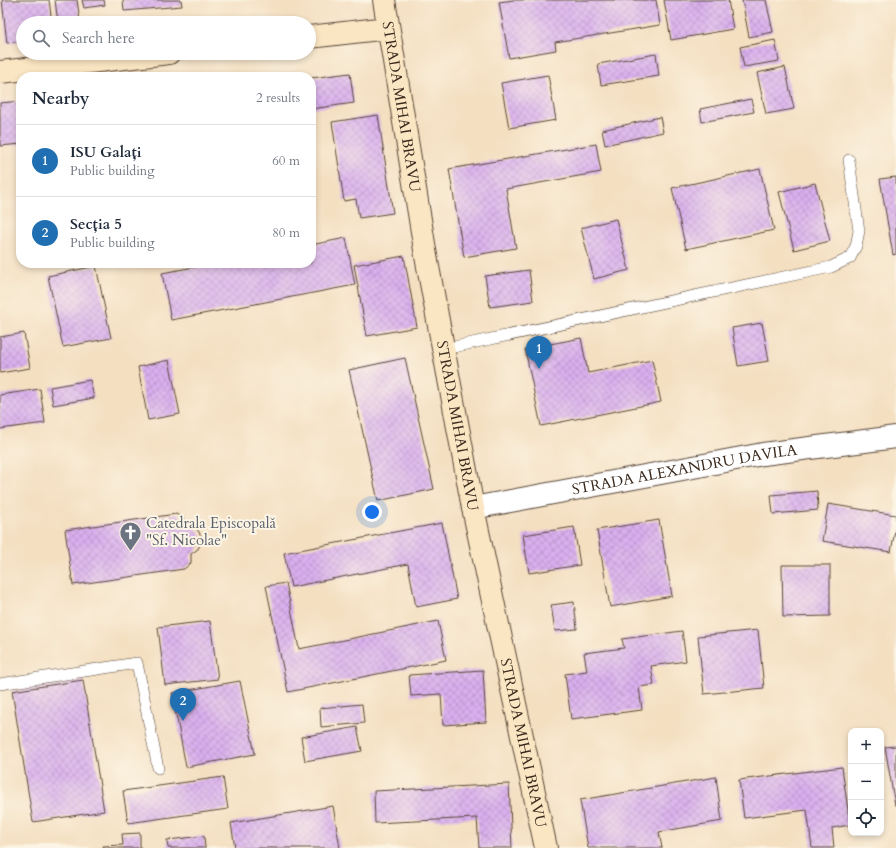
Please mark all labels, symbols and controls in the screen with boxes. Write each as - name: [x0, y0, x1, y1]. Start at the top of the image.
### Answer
- search box: [16, 16, 316, 60]
- street label: STRADA MIHAI BRAVU: [378, 20, 425, 194]
- icon: search: [30, 27, 52, 49]
- text: Search here: [62, 28, 135, 48]
- text: Nearby: [32, 87, 89, 110]
- text: 2 results: [256, 89, 300, 107]
- text: ISU Galați: [70, 142, 142, 162]
- text: 1: [42, 152, 48, 170]
- text: 60 m: [272, 152, 300, 170]
- text: Public building: [70, 162, 155, 180]
- text: Secția 5: [70, 214, 122, 234]
- text: 2: [42, 224, 48, 242]
- text: 80 m: [272, 224, 300, 242]
- text: Public building: [70, 234, 155, 252]
- pin: 1: [526, 336, 552, 369]
- street label: STRADA MIHAI BRAVU: [432, 339, 483, 513]
- street label: STRADA ALEXANDRU DAVILA: [570, 440, 799, 499]
- your location: [362, 502, 382, 522]
- place label: Catedrala Episcopală "Sf. Nicolae": [146, 513, 276, 550]
- church icon: Catedrala Episcopală "Sf. Nicolae": [118, 519, 144, 552]
- street label: STRADA MIHAI BRAVU: [496, 656, 551, 830]
- pin: 2: [170, 688, 196, 721]
- map controls: [848, 728, 884, 836]
- button: +: [848, 728, 884, 764]
- button: −: [848, 764, 884, 800]
- button: locate: [848, 800, 884, 836]

